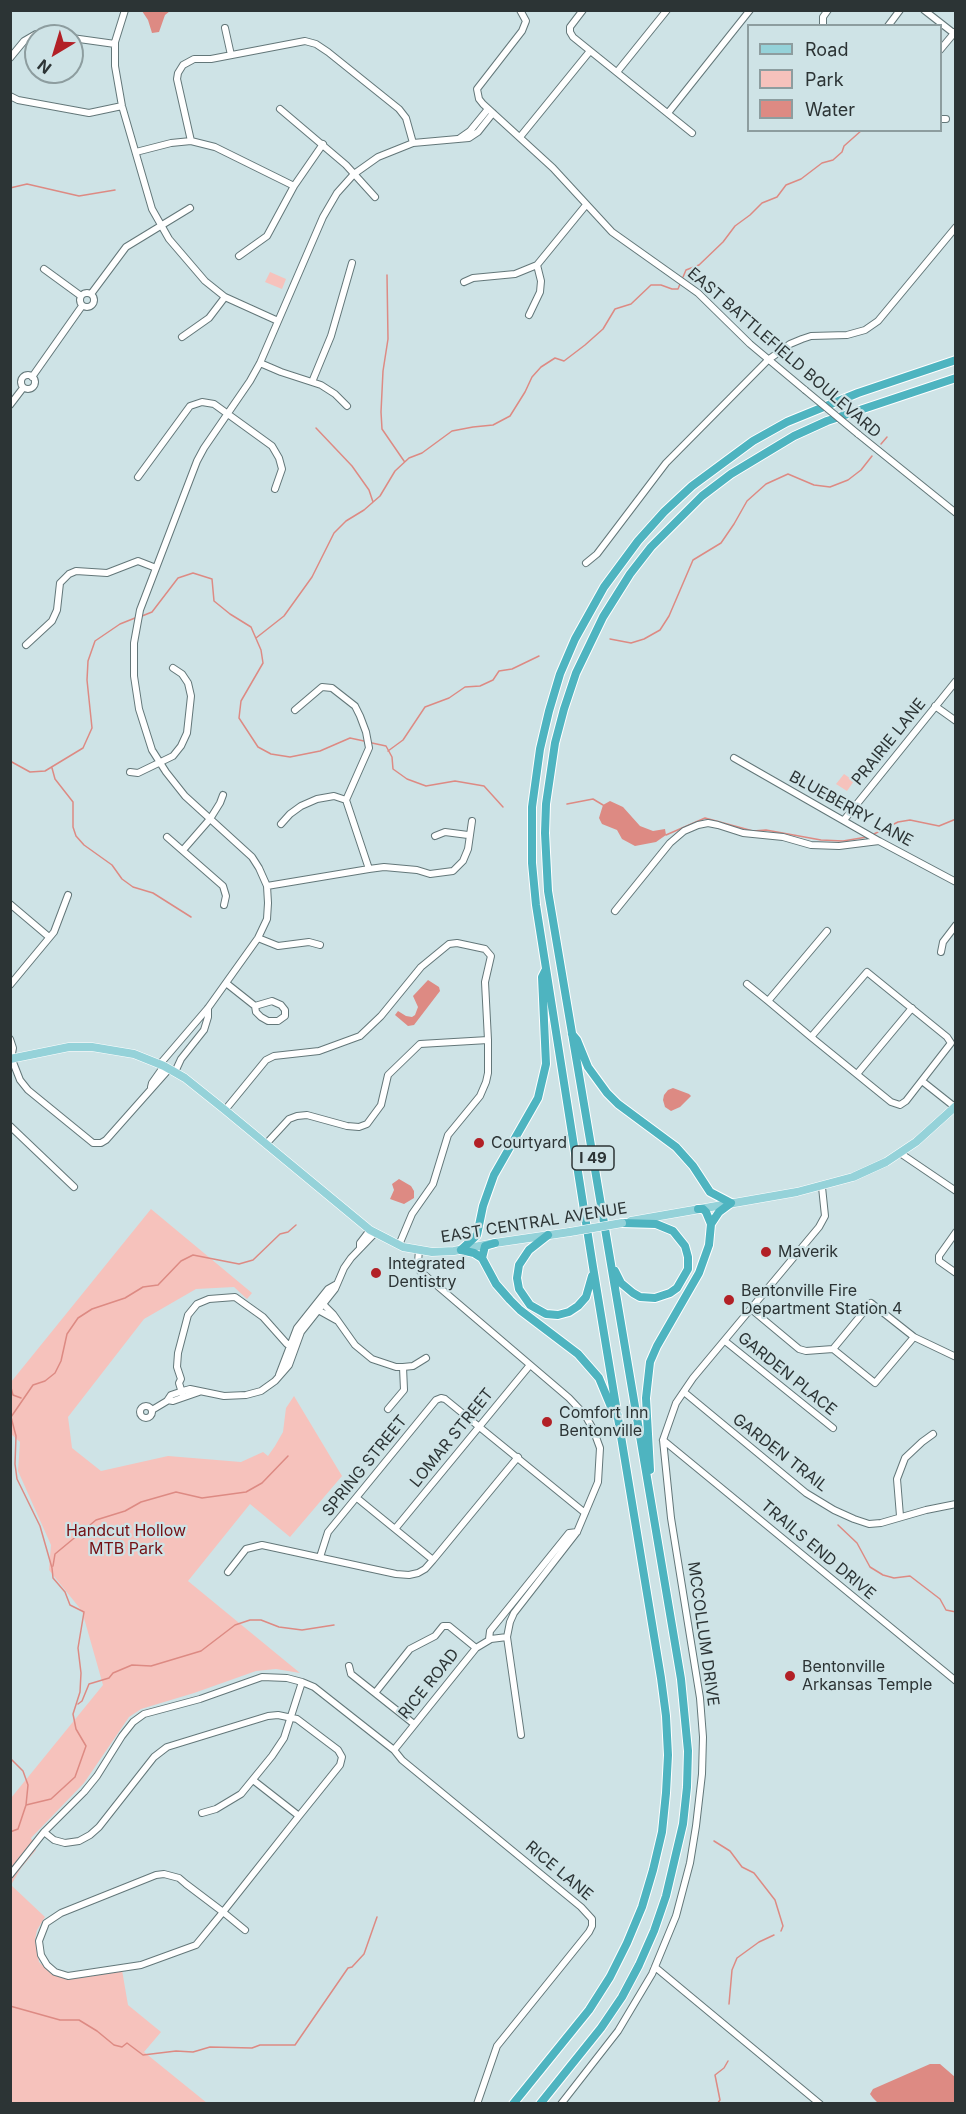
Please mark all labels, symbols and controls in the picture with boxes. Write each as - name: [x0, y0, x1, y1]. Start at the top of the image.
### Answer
- north arrow: [24, 24, 84, 84]
- legend: [747, 24, 942, 132]
- text: Road: [805, 39, 848, 60]
- text: N: [33, 55, 55, 78]
- text: Park: [805, 69, 844, 90]
- text: Water: [805, 99, 855, 120]
- street label: EAST BATTLEFIELD BOULEVARD: [683, 264, 885, 442]
- street label: PRAIRIE LANE: [848, 695, 930, 789]
- street label: BLUEBERRY LANE: [786, 767, 916, 851]
- place label: Courtyard: [491, 1133, 567, 1153]
- marker: Courtyard: [472, 1136, 486, 1150]
- road number: I 49: [572, 1146, 614, 1170]
- street label: EAST CENTRAL AVENUE: [439, 1199, 629, 1247]
- place label: Maverik: [778, 1242, 838, 1262]
- marker: Maverik: [759, 1245, 773, 1259]
- place label: Integrated Dentistry: [388, 1254, 465, 1292]
- marker: Integrated Dentistry: [369, 1266, 383, 1280]
- place label: Bentonville Fire Department Station 4: [741, 1281, 902, 1319]
- marker: Bentonville Fire Department Station 4: [722, 1293, 736, 1307]
- street label: GARDEN PLACE: [734, 1328, 840, 1420]
- street label: LOMAR STREET: [406, 1385, 498, 1491]
- place label: Comfort Inn Bentonville: [559, 1403, 649, 1441]
- street label: GARDEN TRAIL: [729, 1410, 831, 1496]
- street label: SPRING STREET: [319, 1412, 411, 1520]
- marker: Comfort Inn Bentonville: [540, 1415, 554, 1429]
- street label: TRAILS END DRIVE: [757, 1496, 879, 1604]
- park label: Handcut Hollow MTB Park: [66, 1521, 186, 1559]
- street label: MCCOLLUM DRIVE: [683, 1560, 723, 1708]
- street label: RICE ROAD: [395, 1645, 463, 1723]
- place label: Bentonville Arkansas Temple: [802, 1657, 932, 1695]
- marker: Bentonville Arkansas Temple: [783, 1669, 797, 1683]
- street label: RICE LANE: [521, 1837, 597, 1905]

